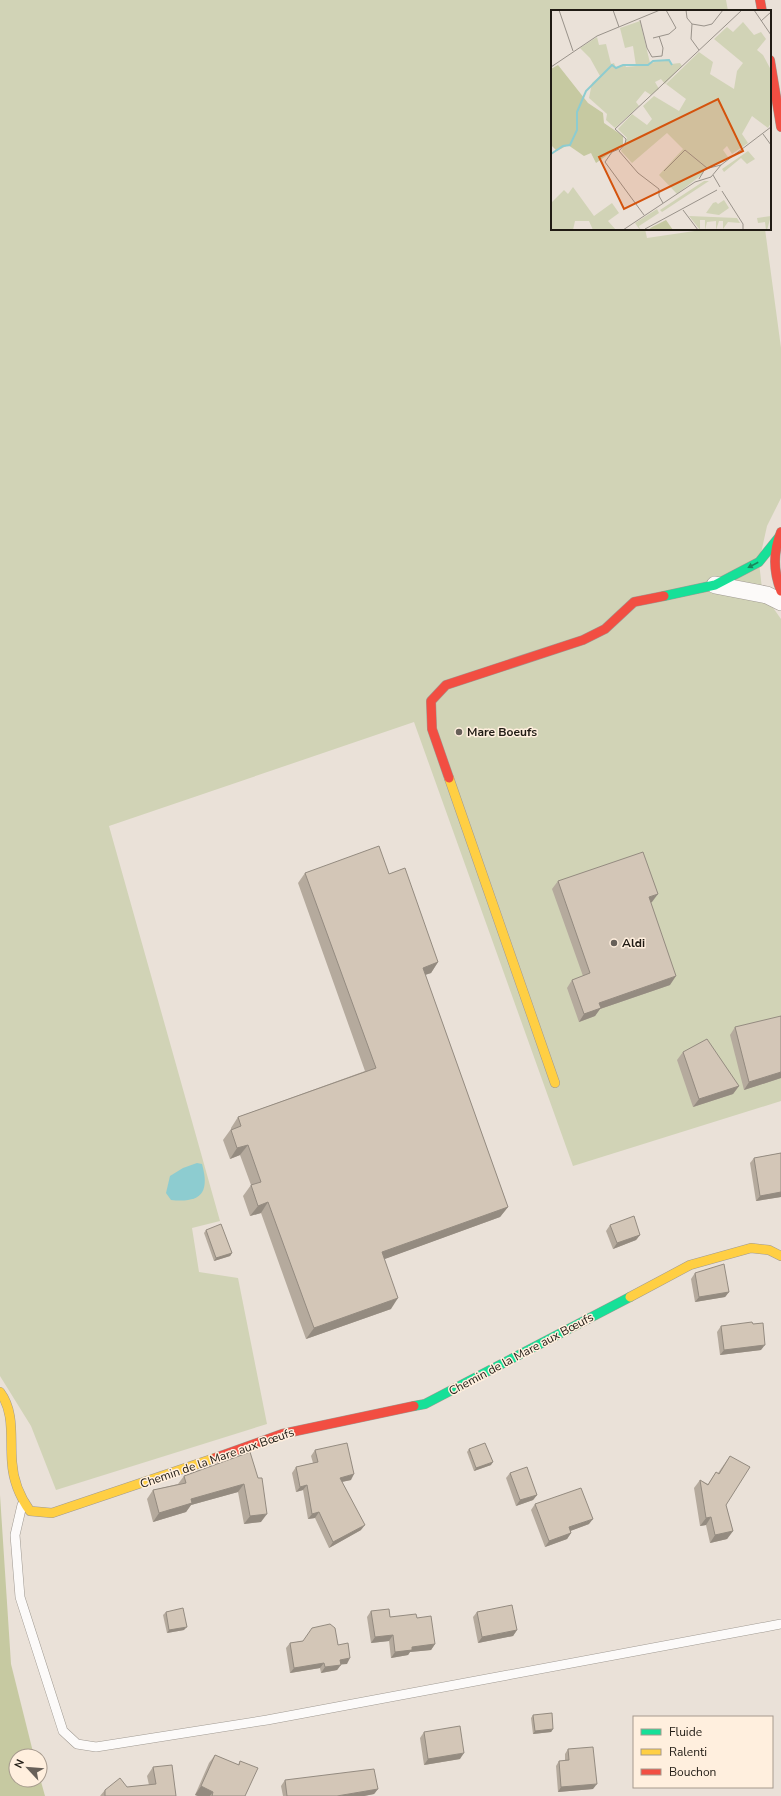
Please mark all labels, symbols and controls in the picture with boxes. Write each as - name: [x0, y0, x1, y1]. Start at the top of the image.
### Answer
- inset map: [551, 10, 771, 230]
- one-way arrow: [747, 562, 759, 568]
- place label: Mare Boeufs: [467, 724, 537, 740]
- marker: Mare Boeufs: [454, 727, 464, 737]
- place label: Aldi: [622, 935, 645, 951]
- marker: Aldi: [609, 938, 619, 948]
- street label: Chemin de la Mare aux Bœufs: [446, 1309, 596, 1399]
- street label: Chemin de la Mare aux Bœufs: [138, 1424, 296, 1492]
- legend: [633, 1716, 773, 1788]
- text: Fluide: [669, 1724, 702, 1740]
- text: Ralenti: [669, 1744, 707, 1760]
- north arrow: [8, 1748, 48, 1788]
- text: N: [11, 1757, 28, 1771]
- text: Bouchon: [669, 1764, 716, 1780]

